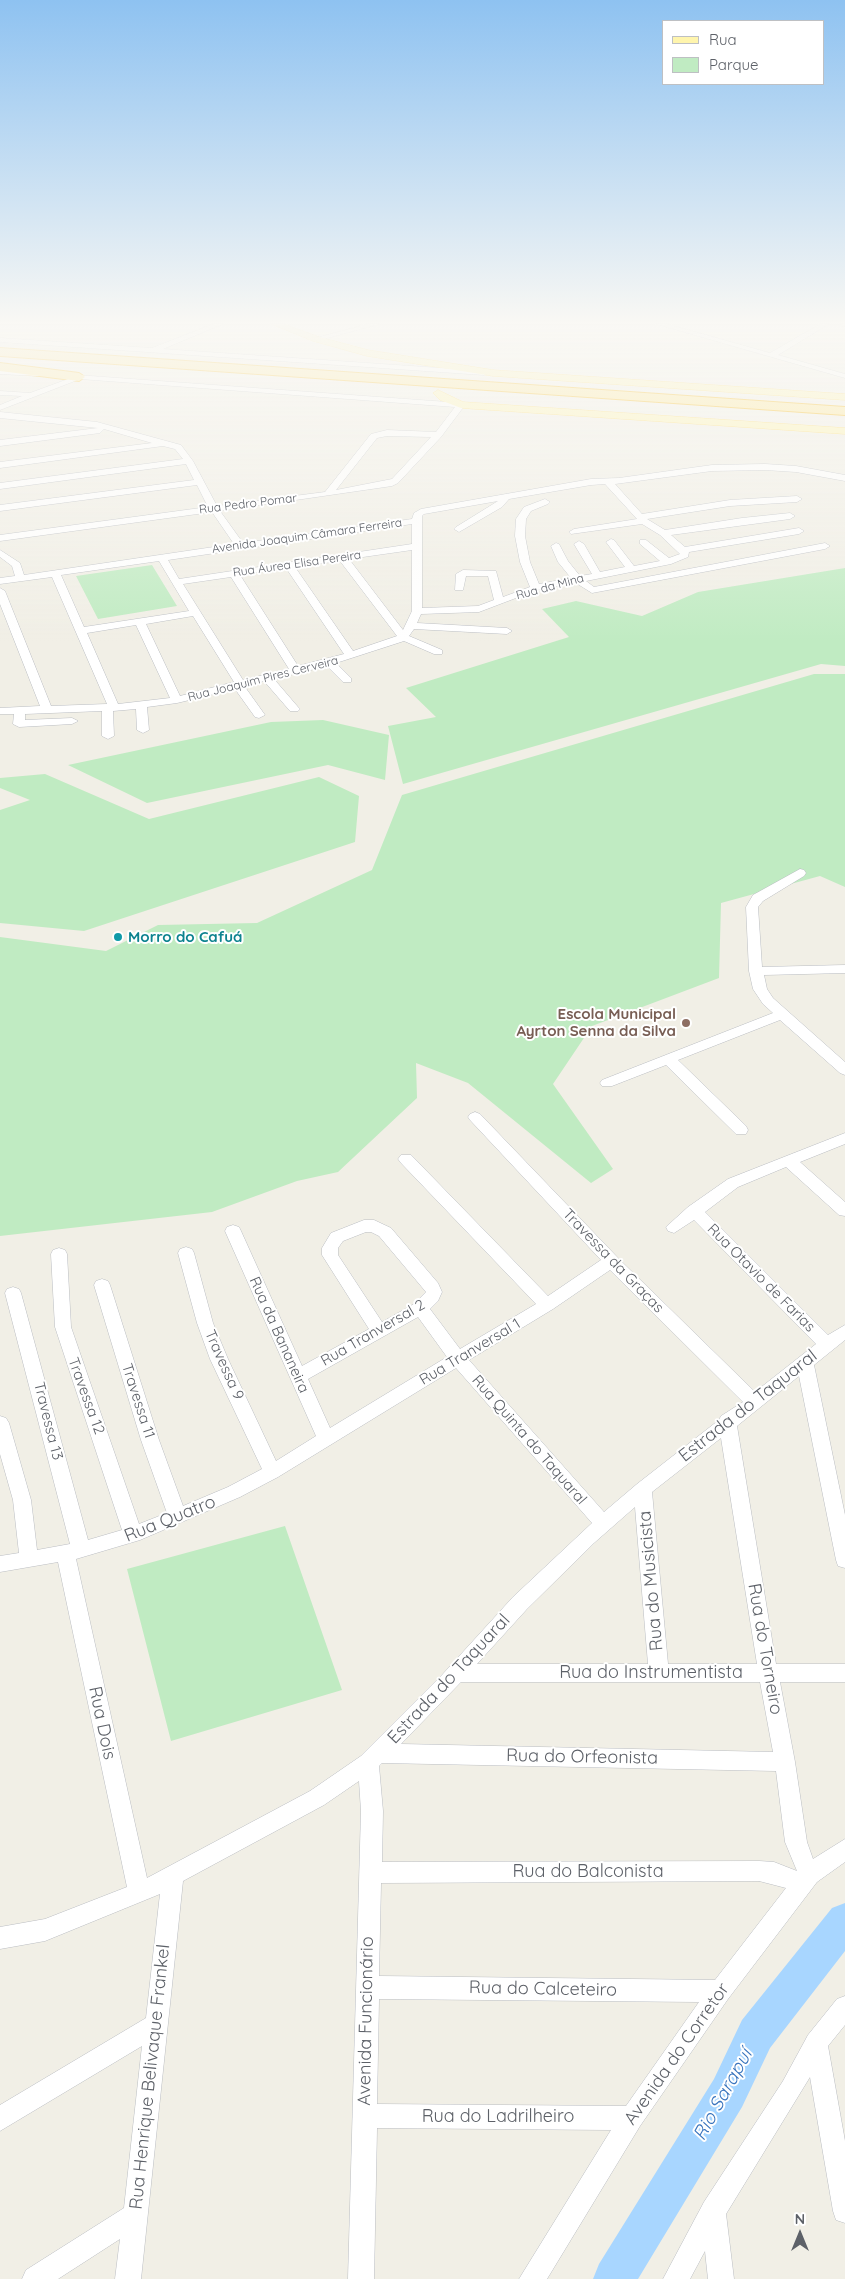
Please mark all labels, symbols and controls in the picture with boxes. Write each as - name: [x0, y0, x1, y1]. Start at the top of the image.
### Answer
- legend: [662, 20, 825, 85]
- text: Rua: [709, 30, 737, 49]
- text: Parque: [709, 55, 759, 74]
- street label: Rua Pedro Pomar: [198, 491, 298, 517]
- street label: Avenida Joaquim Câmara Ferreira: [211, 516, 403, 556]
- street label: Rua Áurea Elisa Pereira: [232, 548, 362, 580]
- street label: Rua da Mina: [514, 571, 586, 603]
- street label: Rua Joaquim Pires Cerveira: [186, 653, 340, 705]
- place label: Morro do Cafuá: [128, 928, 242, 946]
- marker: Morro do Cafuá: [112, 931, 124, 943]
- place label: Escola Municipal Ayrton Senna da Silva: [517, 1005, 676, 1040]
- marker: Escola Municipal Ayrton Senna da Silva: [680, 1017, 692, 1029]
- street label: Travessa da Graças: [559, 1205, 667, 1317]
- street label: Rua Otavio de Farias: [703, 1220, 819, 1336]
- street label: Rua da Bananeira: [245, 1274, 313, 1396]
- street label: Rua Tranversal 2: [318, 1296, 428, 1370]
- street label: Rua Tranversal 1: [416, 1315, 524, 1389]
- street label: Travessa 9: [201, 1327, 247, 1403]
- street label: Estrada do Taquaral: [675, 1345, 821, 1467]
- street label: Travessa 12: [64, 1355, 108, 1437]
- street label: Travessa 11: [117, 1361, 159, 1441]
- street label: Rua Quinta do Taquaral: [468, 1372, 590, 1508]
- street label: Travessa 13: [30, 1380, 66, 1462]
- street label: Rua Quatro: [121, 1491, 219, 1547]
- street label: Rua do Musicista: [634, 1510, 668, 1652]
- street label: Rua do Torneiro: [743, 1582, 787, 1716]
- street label: Estrada do Taquaral: [383, 1610, 515, 1748]
- street label: Rua do Instrumentista: [559, 1662, 743, 1684]
- street label: Rua Dois: [84, 1684, 120, 1762]
- street label: Rua do Orfeonista: [506, 1745, 658, 1769]
- street label: Rua do Balconista: [512, 1861, 664, 1883]
- street label: Avenida Funcionário: [354, 1936, 378, 2106]
- street label: Rua Henrique Belivaque Frankel: [125, 1943, 175, 2211]
- street label: Rua do Calceteiro: [469, 1977, 617, 2001]
- street label: Avenida do Corretor: [620, 1979, 734, 2129]
- water label: Rio Sarapuí: [689, 2045, 757, 2145]
- street label: Rua do Ladrilheiro: [422, 2106, 574, 2128]
- north arrow: [775, 2209, 825, 2259]
- text: N: [795, 2210, 805, 2228]

